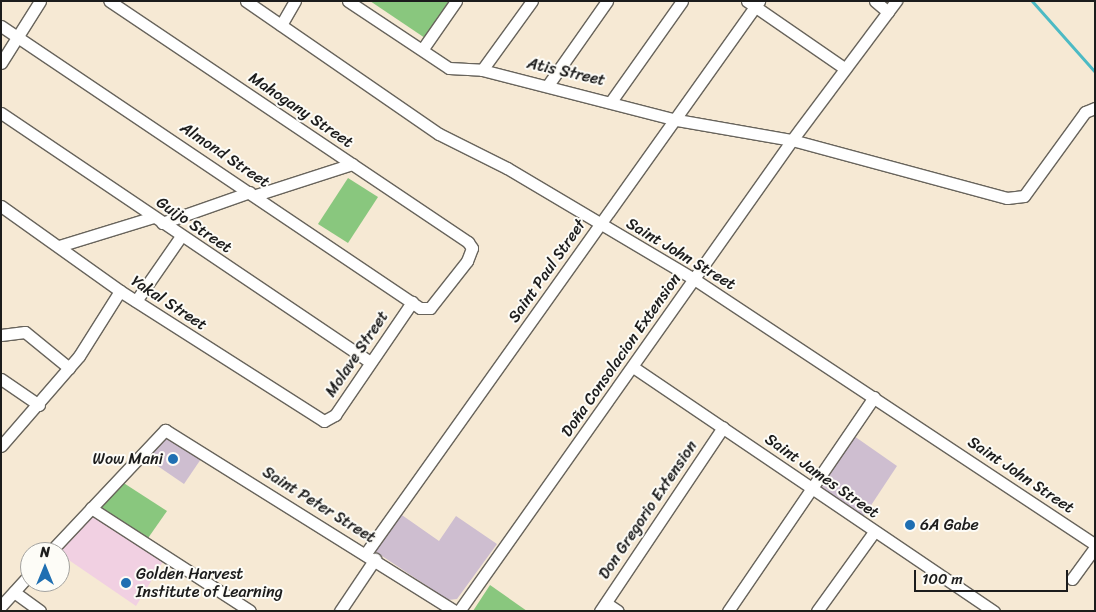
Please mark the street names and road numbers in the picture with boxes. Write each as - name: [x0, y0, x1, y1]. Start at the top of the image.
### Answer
- street label: Atis Street: [525, 54, 607, 90]
- street label: Mahogany Street: [245, 68, 357, 152]
- street label: Almond Street: [177, 118, 273, 192]
- street label: Guijo Street: [153, 193, 235, 257]
- street label: Saint John Street: [622, 213, 740, 295]
- street label: Saint Paul Street: [504, 215, 590, 327]
- street label: Doña Consolacion Extension: [557, 269, 685, 441]
- street label: Yakal Street: [127, 271, 211, 335]
- street label: Molave Street: [321, 307, 393, 401]
- street label: Saint James Street: [761, 429, 883, 523]
- street label: Saint John Street: [964, 432, 1078, 518]
- street label: Don Gregorio Extension: [594, 437, 702, 583]
- street label: Saint Peter Street: [258, 462, 380, 548]

